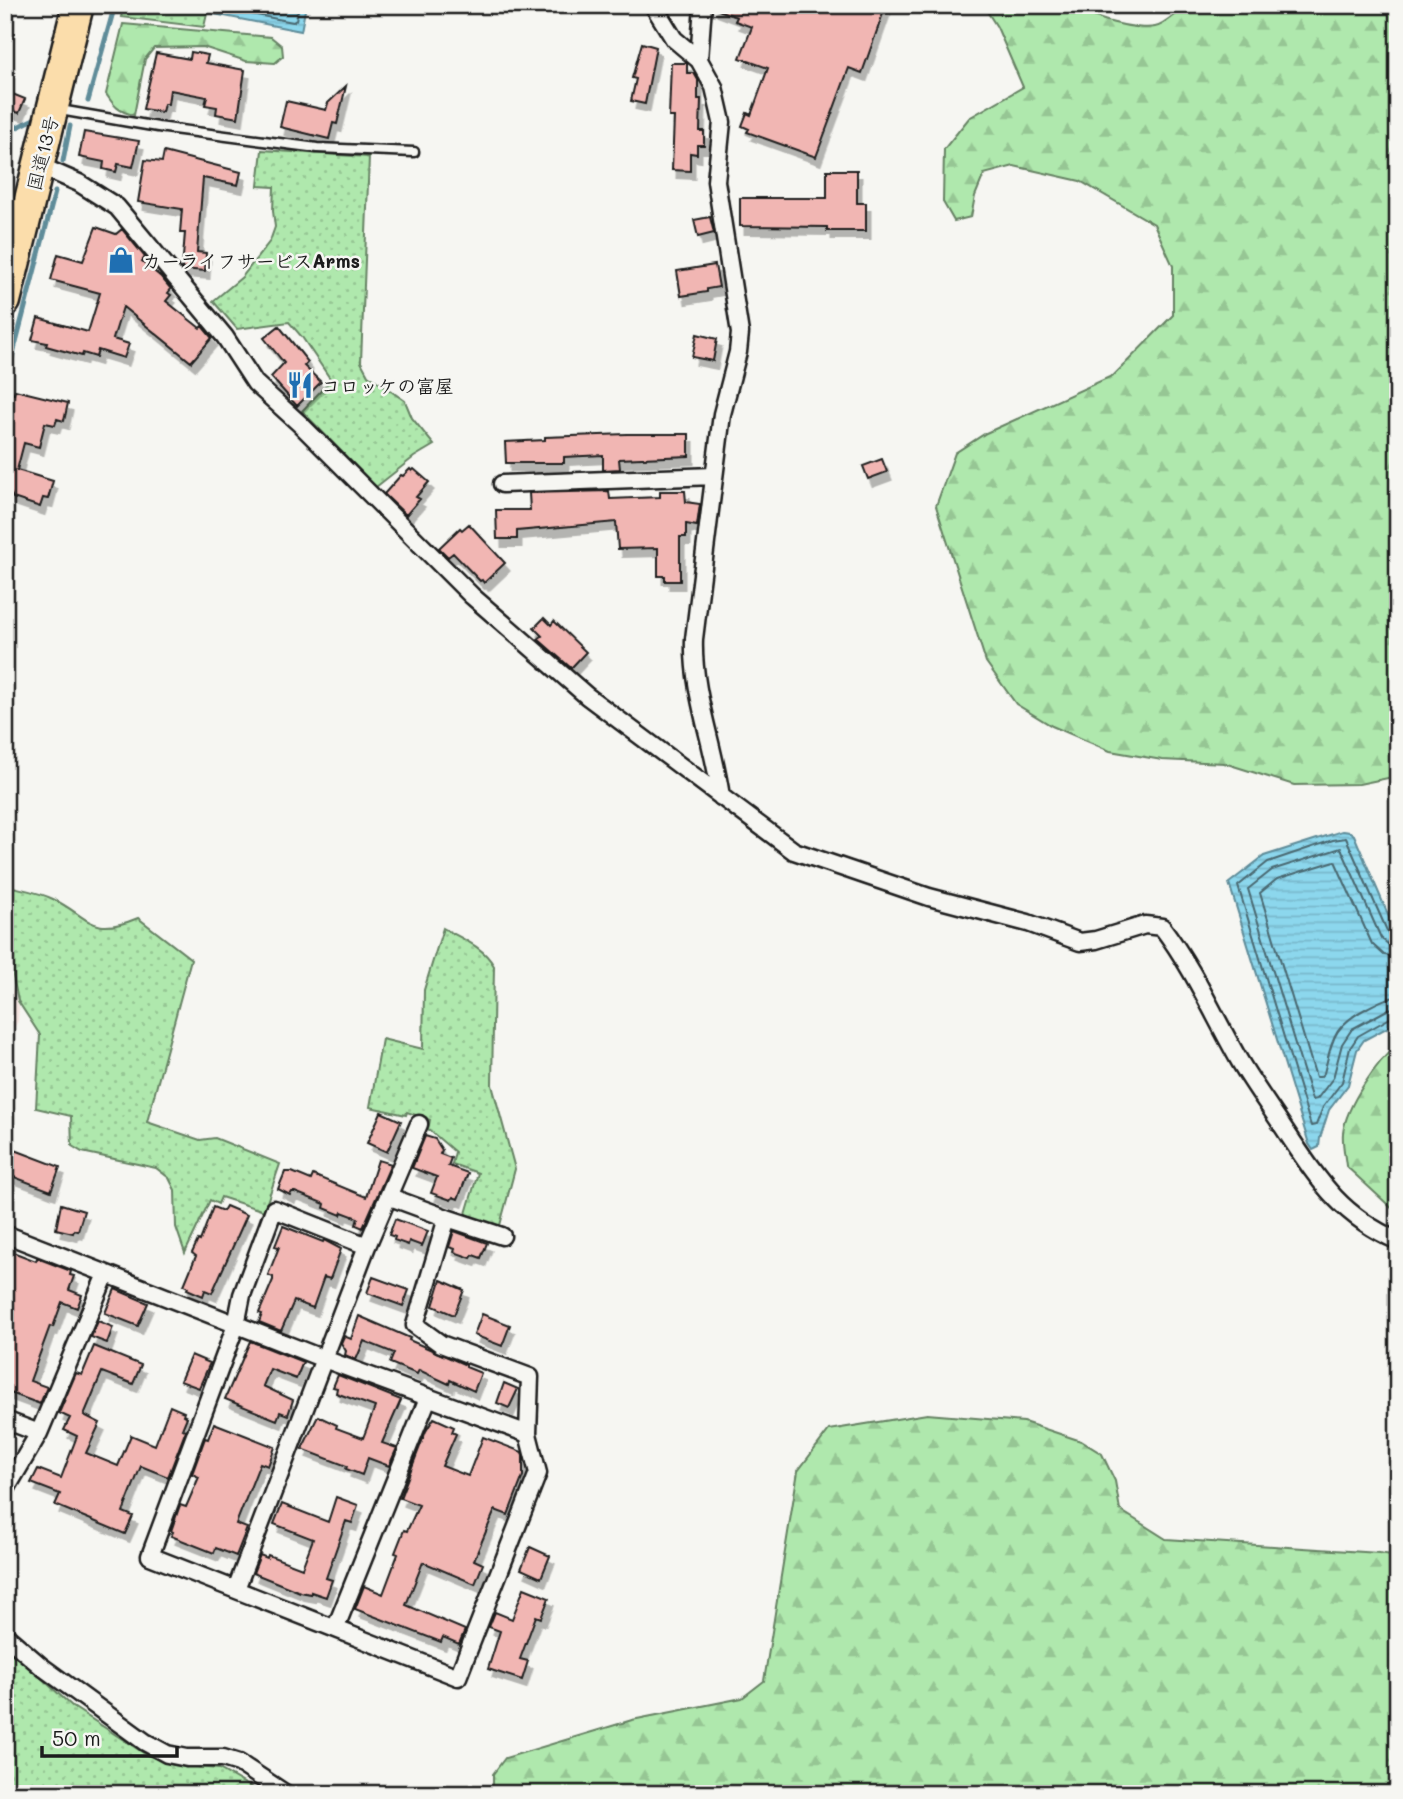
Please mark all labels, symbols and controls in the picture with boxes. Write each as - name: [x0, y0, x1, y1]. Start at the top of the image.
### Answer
- street label: 国道13号: [21, 113, 63, 193]
- shop icon: カーライフサービスArms: [106, 245, 136, 275]
- place label: カーライフサービスArms: [142, 248, 360, 273]
- restaurant icon: コロッケの富屋: [285, 370, 315, 400]
- place label: コロッケの富屋: [321, 373, 454, 398]
- scale bar: [42, 1715, 177, 1759]
- text: 50 m: [52, 1724, 101, 1751]

